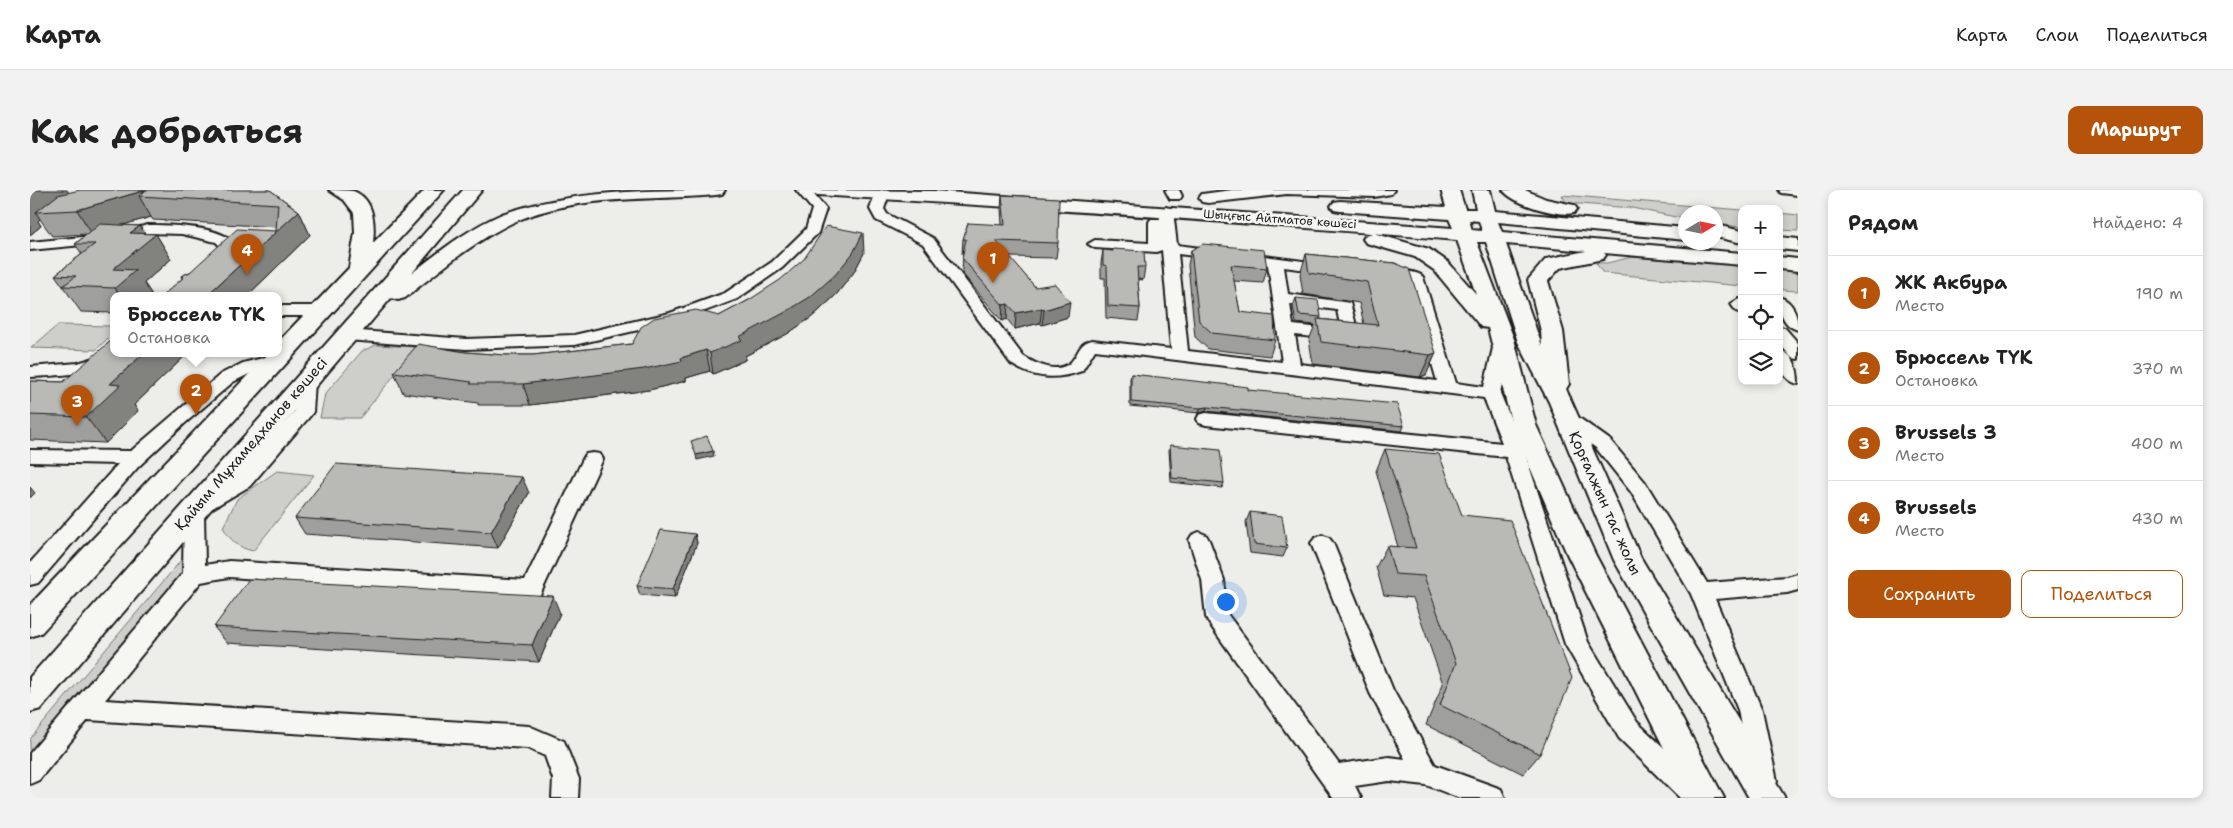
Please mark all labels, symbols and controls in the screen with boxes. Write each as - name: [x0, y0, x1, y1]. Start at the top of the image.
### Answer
- text: Карта: [25, 19, 101, 51]
- text: Карта: [1956, 23, 2007, 47]
- text: Слои: [2035, 23, 2079, 47]
- text: Поделиться: [2107, 23, 2208, 47]
- button: Маршрут: [2068, 106, 2203, 154]
- text: Как добраться: [30, 107, 303, 154]
- north arrow: [1678, 205, 1723, 250]
- map controls: [1738, 205, 1783, 385]
- button: +: [1738, 205, 1783, 250]
- street label: Шыңғыс Айтматов көшесі: [1203, 206, 1357, 232]
- text: Рядом: [1848, 209, 1918, 237]
- text: Найдено: 4: [2092, 212, 2183, 233]
- pin: 4: [231, 234, 263, 275]
- pin: 1: [977, 242, 1009, 283]
- button: −: [1738, 250, 1783, 295]
- text: ЖК Акбура: [1895, 270, 2007, 295]
- text: 1: [1860, 283, 1868, 304]
- text: 190 m: [2136, 283, 2183, 304]
- popup: [110, 292, 282, 357]
- button: locate: [1738, 295, 1783, 340]
- text: Место: [1895, 295, 1945, 316]
- text: Брюссель ТҮК: [127, 302, 265, 327]
- text: Остановка: [127, 327, 210, 348]
- button: layers: [1738, 340, 1783, 385]
- text: Брюссель ТҮК: [1895, 345, 2032, 370]
- street label: Қайым Мұхамедханов көшесі: [170, 353, 332, 535]
- text: 2: [1858, 358, 1870, 379]
- text: 370 m: [2132, 358, 2183, 379]
- text: Остановка: [1895, 370, 1978, 391]
- pin: 2: [180, 374, 212, 415]
- pin: 3: [61, 385, 93, 426]
- text: Brussels 3: [1895, 420, 1996, 445]
- street label: Қорғалжын тас жолы: [1564, 428, 1646, 578]
- text: 3: [1858, 433, 1870, 454]
- text: 400 m: [2130, 433, 2183, 454]
- text: Место: [1895, 445, 1945, 466]
- text: Brussels: [1895, 495, 1977, 520]
- text: 4: [1858, 508, 1870, 529]
- text: 430 m: [2132, 508, 2183, 529]
- text: Место: [1895, 520, 1945, 541]
- button: Сохранить: [1848, 570, 2011, 618]
- button: Поделиться: [2021, 570, 2183, 618]
- your location: [1213, 589, 1239, 615]

